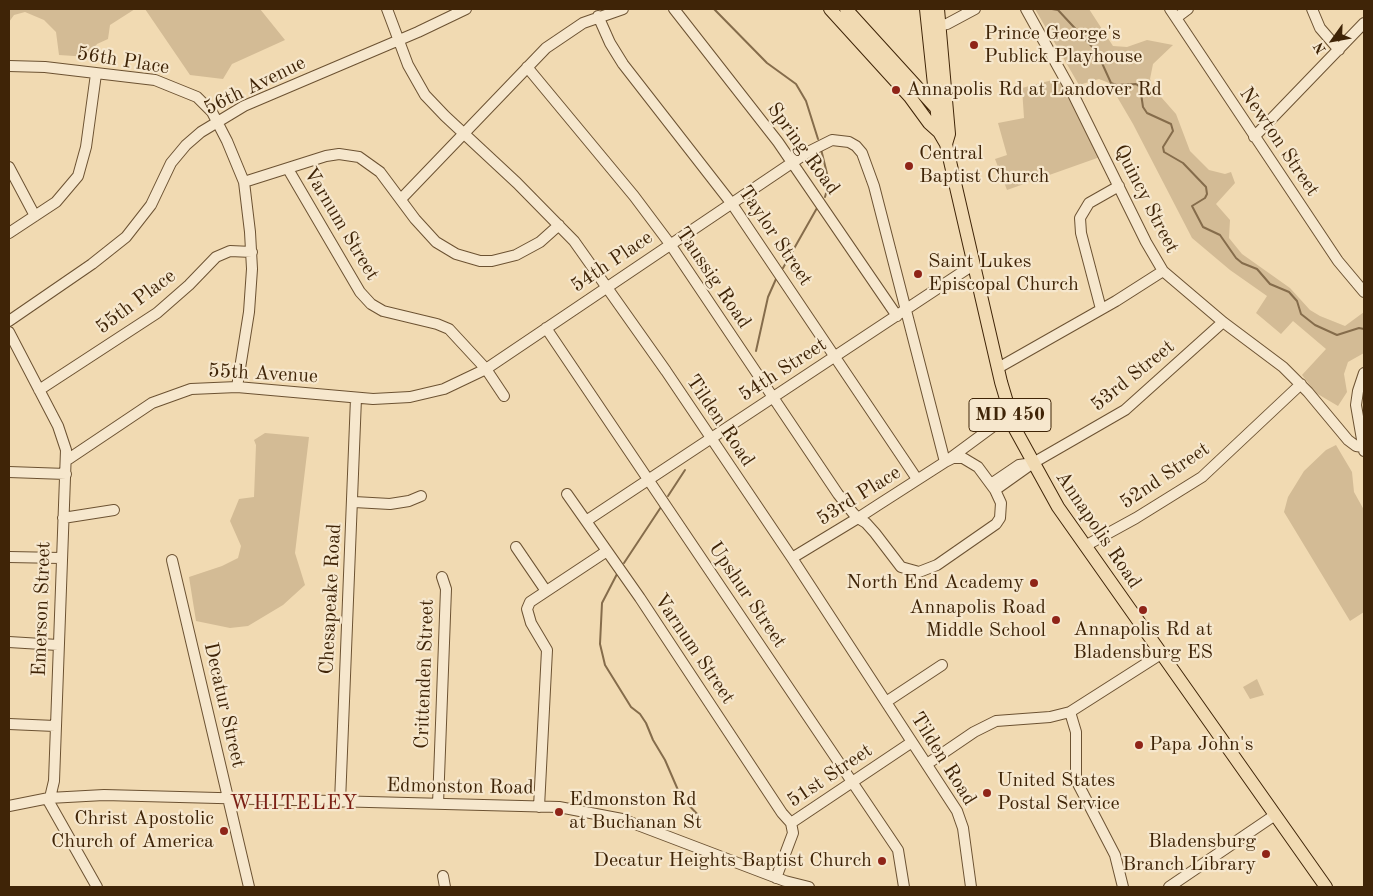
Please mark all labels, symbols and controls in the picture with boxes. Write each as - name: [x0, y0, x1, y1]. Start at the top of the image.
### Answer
- north arrow: [1308, 15, 1358, 65]
- place label: Prince George's Publick Playhouse: [984, 22, 1143, 69]
- marker: Prince George's Publick Playhouse: [968, 39, 980, 51]
- text: N: [1312, 40, 1329, 56]
- street label: 56th Place: [75, 42, 171, 80]
- street label: 56th Avenue: [200, 51, 310, 121]
- place label: Annapolis Rd at Landover Rd: [906, 78, 1162, 102]
- street label: Newton Street: [1234, 83, 1324, 201]
- marker: Annapolis Rd at Landover Rd: [890, 84, 902, 96]
- street label: Spring Road: [762, 98, 844, 200]
- street label: Quincy Street: [1108, 141, 1184, 257]
- place label: Central Baptist Church: [919, 142, 1049, 189]
- marker: Central Baptist Church: [903, 160, 915, 172]
- street label: Varnum Street: [298, 163, 384, 285]
- street label: Taylor Street: [733, 181, 817, 291]
- street label: Taussig Road: [670, 223, 756, 333]
- street label: 54th Place: [567, 226, 657, 298]
- place label: Saint Lukes Episcopal Church: [928, 250, 1079, 297]
- street label: 55th Place: [91, 264, 181, 340]
- marker: Saint Lukes Episcopal Church: [912, 268, 924, 280]
- street label: 54th Street: [735, 333, 831, 407]
- street label: 53rd Street: [1086, 335, 1180, 417]
- street label: 55th Avenue: [207, 359, 319, 389]
- street label: Tilden Road: [681, 370, 759, 472]
- road number: MD 450: [969, 398, 1051, 432]
- street label: 52nd Street: [1116, 437, 1214, 515]
- street label: 53rd Place: [813, 461, 905, 531]
- street label: Annapolis Road: [1050, 467, 1146, 593]
- street label: Chesapeake Road: [315, 523, 347, 675]
- street label: Upshur Street: [703, 537, 791, 653]
- street label: Emerson Street: [28, 541, 56, 677]
- place label: North End Academy: [846, 571, 1024, 595]
- marker: North End Academy: [1028, 577, 1040, 589]
- street label: Varnum Street: [648, 589, 740, 709]
- place label: Annapolis Road Middle School: [909, 596, 1046, 643]
- street label: Crittenden Street: [410, 599, 440, 749]
- marker: Annapolis Rd at Bladensburg ES: [1137, 604, 1149, 616]
- marker: Annapolis Road Middle School: [1050, 614, 1062, 626]
- place label: Annapolis Rd at Bladensburg ES: [1073, 618, 1213, 665]
- street label: Decatur Street: [198, 640, 250, 770]
- street label: Tilden Road: [905, 708, 981, 810]
- place label: Papa John's: [1149, 733, 1253, 757]
- street label: 51st Street: [783, 739, 877, 813]
- marker: Papa John's: [1133, 739, 1145, 751]
- place label: United States Postal Service: [997, 769, 1120, 816]
- street label: Edmonston Road: [386, 774, 534, 800]
- marker: United States Postal Service: [981, 787, 993, 799]
- place label: Edmonston Rd at Buchanan St: [569, 788, 702, 835]
- district label: WHITELEY: [229, 790, 359, 816]
- marker: Edmonston Rd at Buchanan St: [553, 806, 565, 818]
- place label: Christ Apostolic Church of America: [51, 807, 214, 854]
- marker: Christ Apostolic Church of America: [218, 825, 230, 837]
- place label: Bladensburg Branch Library: [1122, 830, 1256, 877]
- marker: Bladensburg Branch Library: [1260, 848, 1272, 860]
- place label: Decatur Heights Baptist Church: [593, 849, 872, 873]
- marker: Decatur Heights Baptist Church: [876, 855, 888, 867]

